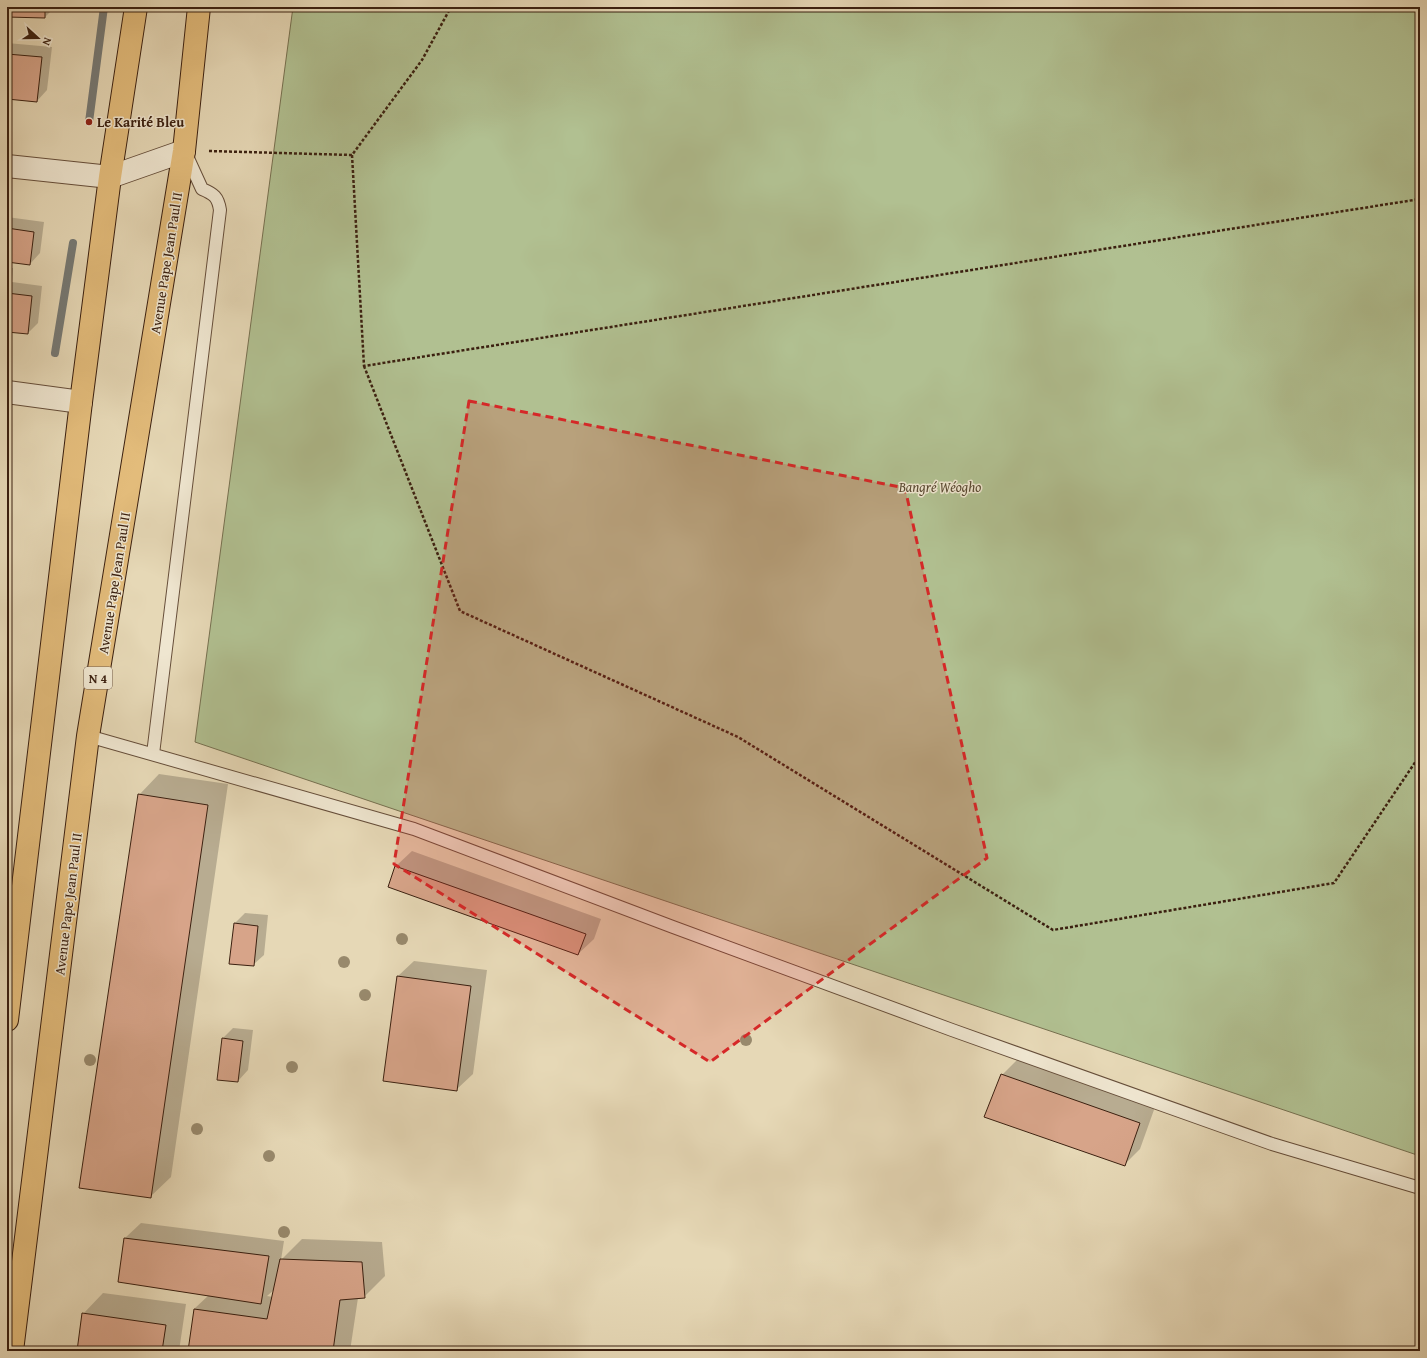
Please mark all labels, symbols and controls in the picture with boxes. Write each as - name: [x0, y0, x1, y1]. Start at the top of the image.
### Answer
- north arrow: [18, 18, 58, 58]
- text: N: [38, 35, 56, 48]
- place label: Le Karité Bleu: [97, 112, 184, 132]
- marker: Le Karité Bleu: [84, 117, 94, 127]
- street label: Avenue Pape Jean Paul II: [145, 191, 187, 335]
- park label: Bangré Wéogho: [898, 477, 981, 497]
- street label: Avenue Pape Jean Paul II: [93, 511, 135, 655]
- road number: N 4: [84, 667, 112, 689]
- street label: Avenue Pape Jean Paul II: [49, 832, 87, 976]

